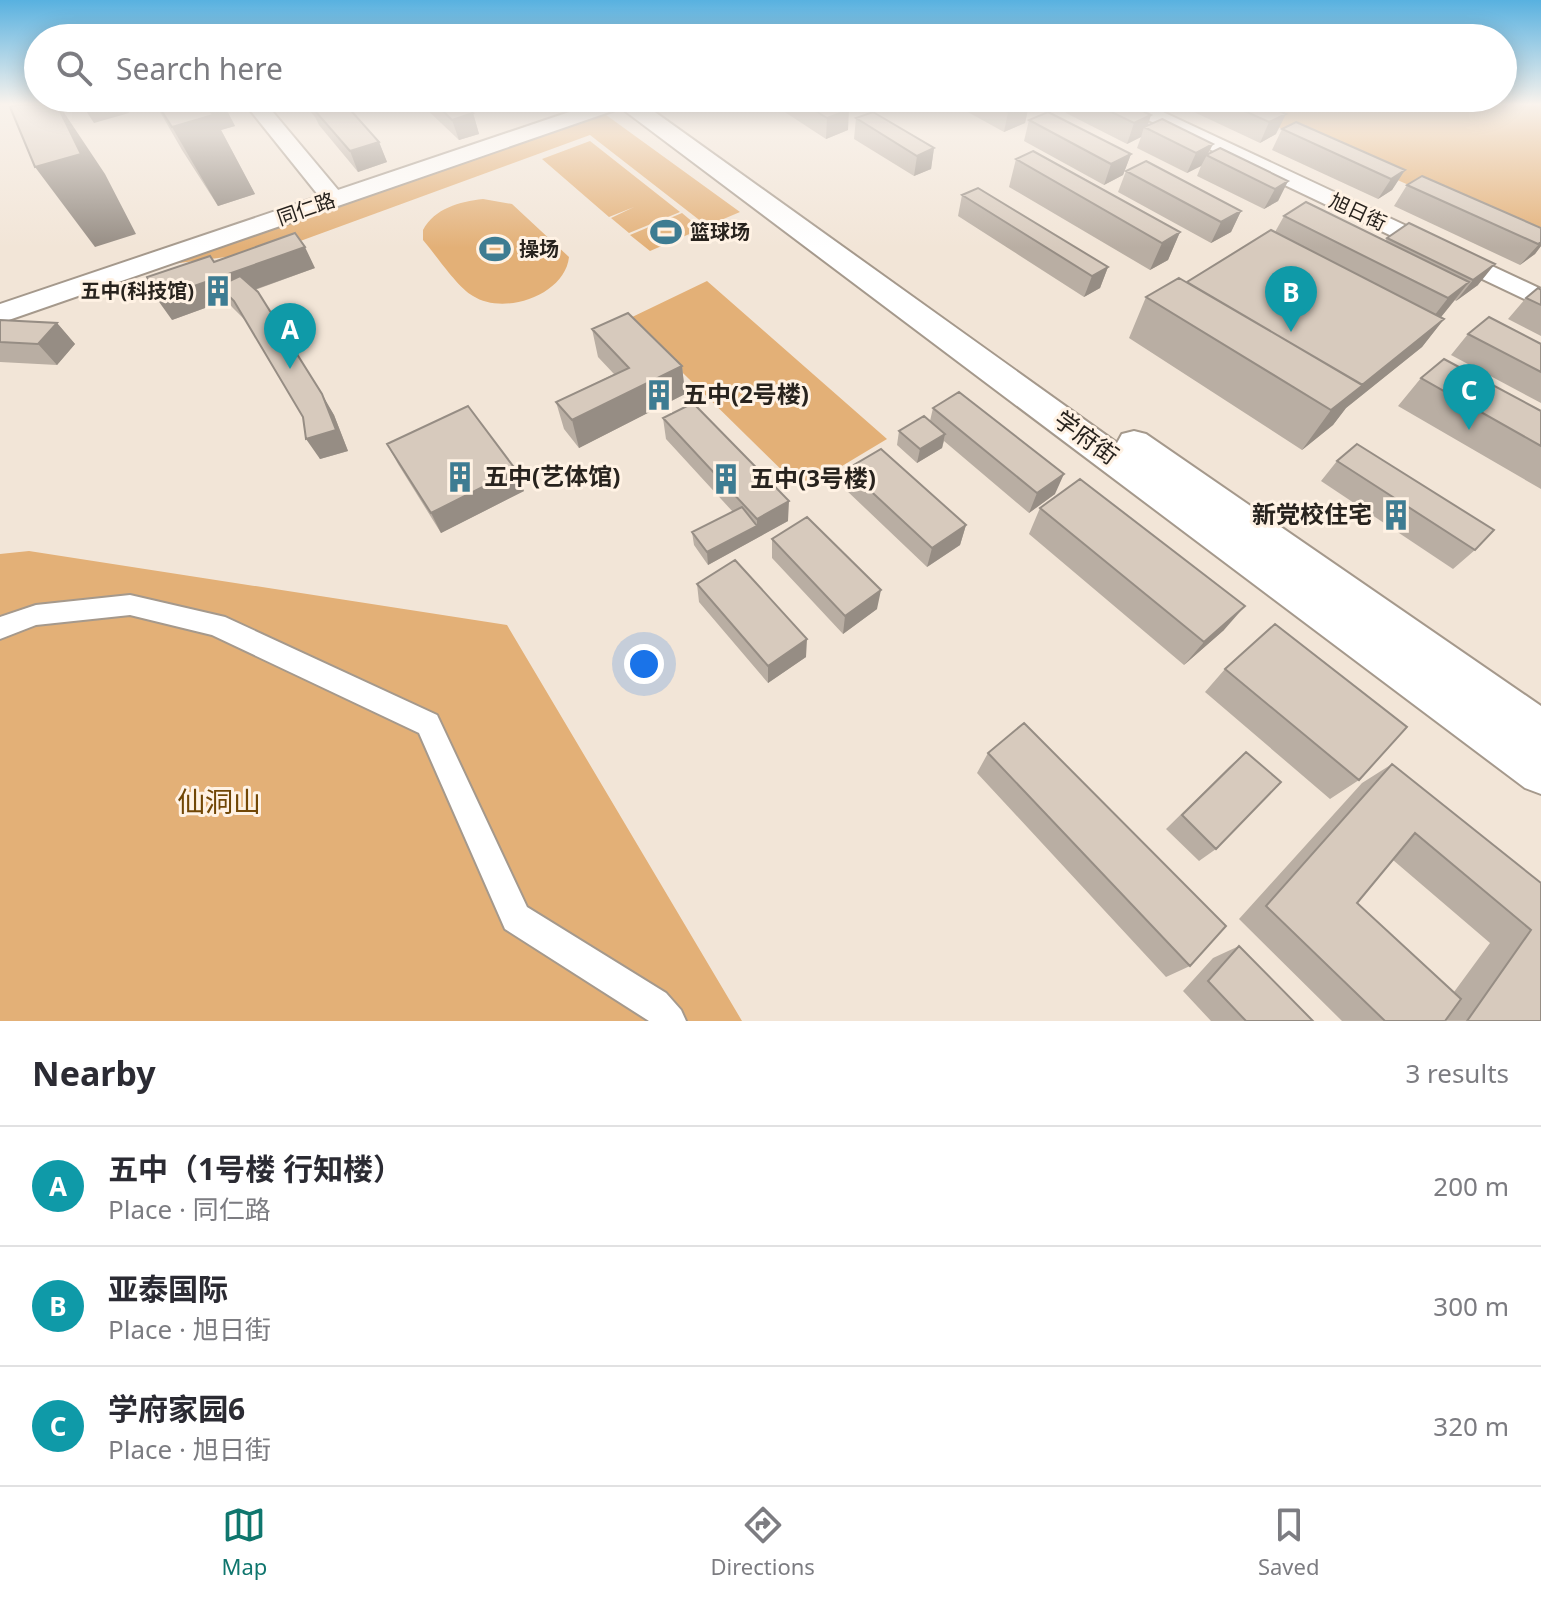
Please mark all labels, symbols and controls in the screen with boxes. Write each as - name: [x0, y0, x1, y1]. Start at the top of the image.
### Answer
- search box: [24, 24, 1517, 112]
- icon: search: [52, 46, 96, 90]
- text: Search here: [116, 48, 283, 89]
- street label: 同仁路: [273, 186, 339, 231]
- street label: 旭日街: [1325, 187, 1391, 236]
- sports icon: 篮球场: [649, 215, 683, 249]
- place label: 篮球场: [690, 218, 750, 245]
- sports icon: 操场: [478, 232, 512, 266]
- place label: 操场: [519, 235, 559, 262]
- pin: B: [1265, 266, 1317, 332]
- building icon: 五中(科技馆): [201, 274, 235, 308]
- place label: 五中(科技馆): [80, 277, 194, 304]
- pin: A: [264, 303, 316, 369]
- pin: C: [1443, 364, 1495, 430]
- place label: 五中(2号楼): [683, 377, 809, 410]
- building icon: 五中(2号楼): [642, 378, 676, 412]
- street label: 学府街: [1048, 402, 1126, 471]
- place label: 五中(艺体馆): [484, 459, 620, 492]
- building icon: 五中(艺体馆): [443, 460, 477, 494]
- place label: 五中(3号楼): [750, 461, 876, 494]
- building icon: 五中(3号楼): [709, 462, 743, 496]
- place label: 新党校住宅: [1252, 497, 1372, 530]
- building icon: 新党校住宅: [1379, 498, 1413, 532]
- your location: [624, 644, 664, 684]
- park label: 仙洞山: [177, 782, 261, 820]
- text: Nearby: [32, 1050, 156, 1096]
- text: 3 results: [1405, 1055, 1509, 1091]
- text: 五中（1号楼 行知楼）: [108, 1148, 403, 1189]
- text: A: [49, 1168, 67, 1204]
- text: 200 m: [1433, 1168, 1509, 1204]
- text: Place · 同仁路: [108, 1191, 271, 1227]
- text: 亚泰国际: [108, 1268, 228, 1309]
- text: B: [49, 1288, 67, 1324]
- text: 300 m: [1433, 1288, 1509, 1324]
- text: Place · 旭日街: [108, 1311, 271, 1347]
- text: 学府家园6: [108, 1388, 245, 1429]
- text: C: [50, 1408, 66, 1444]
- text: 320 m: [1433, 1408, 1509, 1444]
- text: Place · 旭日街: [108, 1431, 271, 1467]
- tab: Map: [222, 1503, 267, 1581]
- tab: Directions: [710, 1503, 815, 1581]
- tab: Saved: [1258, 1503, 1319, 1581]

